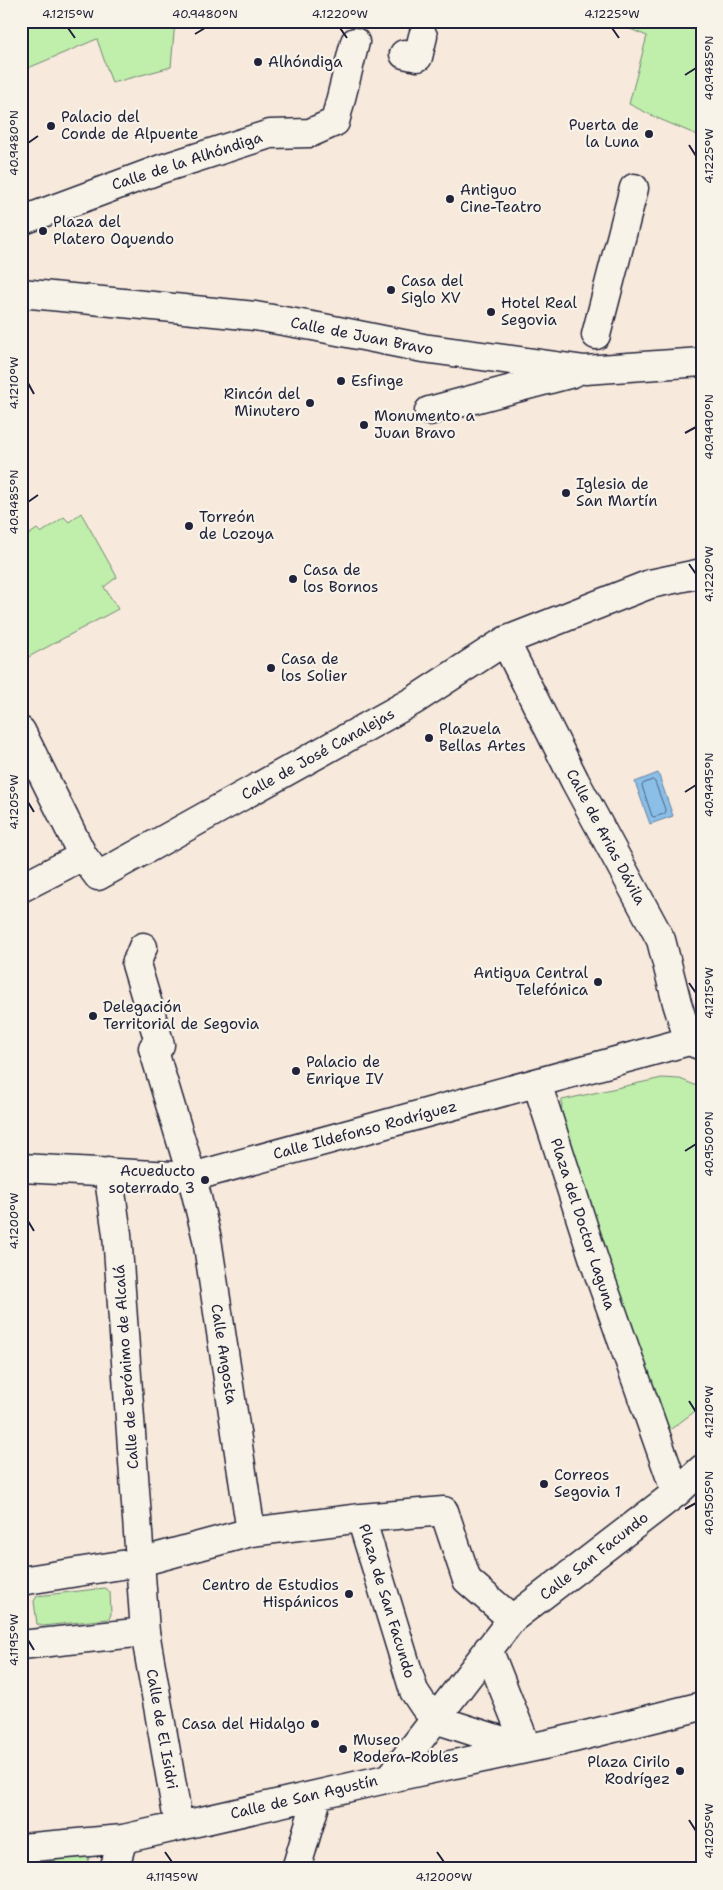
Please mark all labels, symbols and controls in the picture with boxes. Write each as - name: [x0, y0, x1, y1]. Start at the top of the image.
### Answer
- text: 4.1215°W: [42, 6, 94, 22]
- text: 40.9480°N: [172, 6, 238, 22]
- text: 4.1220°W: [312, 6, 368, 22]
- text: 4.1225°W: [584, 6, 640, 22]
- text: 40.9485°N: [701, 36, 717, 100]
- place label: Alhóndiga: [268, 52, 343, 72]
- marker: Alhóndiga: [252, 56, 264, 68]
- place label: Palacio del Conde de Alpuente: [61, 107, 198, 144]
- text: 40.9480°N: [6, 110, 22, 176]
- place label: Puerta de la Luna: [569, 115, 640, 152]
- marker: Palacio del Conde de Alpuente: [45, 120, 57, 132]
- street label: Calle de la Alhóndiga: [109, 127, 265, 195]
- marker: Puerta de la Luna: [643, 128, 655, 140]
- text: 4.1225°W: [701, 128, 717, 184]
- place label: Antiguo Cine-Teatro: [460, 180, 542, 217]
- marker: Antiguo Cine-Teatro: [444, 193, 456, 205]
- place label: Plaza del Platero Oquendo: [53, 212, 174, 249]
- marker: Plaza del Platero Oquendo: [37, 225, 49, 237]
- place label: Casa del Siglo XV: [401, 271, 464, 308]
- marker: Casa del Siglo XV: [385, 284, 397, 296]
- place label: Hotel Real Segovia: [501, 293, 578, 330]
- marker: Hotel Real Segovia: [485, 306, 497, 318]
- street label: Calle de Juan Bravo: [289, 312, 435, 360]
- text: 4.1210°W: [6, 357, 22, 409]
- place label: Esfinge: [351, 371, 404, 391]
- marker: Esfinge: [335, 375, 347, 387]
- place label: Rincón del Minutero: [224, 384, 300, 421]
- text: 40.9490°N: [701, 394, 717, 460]
- marker: Rincón del Minutero: [304, 397, 316, 409]
- place label: Monumento a Juan Bravo: [374, 406, 476, 443]
- marker: Monumento a Juan Bravo: [358, 419, 370, 431]
- text: 40.9485°N: [6, 470, 22, 534]
- place label: Iglesia de San Martín: [576, 474, 657, 511]
- marker: Iglesia de San Martín: [560, 487, 572, 499]
- place label: Torreón de Lozoya: [199, 507, 275, 544]
- marker: Torreón de Lozoya: [183, 520, 195, 532]
- text: 4.1220°W: [701, 546, 717, 602]
- place label: Casa de los Bornos: [303, 560, 378, 597]
- marker: Casa de los Bornos: [287, 573, 299, 585]
- place label: Casa de los Solier: [281, 649, 348, 686]
- marker: Casa de los Solier: [265, 662, 277, 674]
- street label: Calle de José Canalejas: [238, 703, 398, 805]
- place label: Plazuela Bellas Artes: [439, 719, 526, 756]
- marker: Plazuela Bellas Artes: [423, 732, 435, 744]
- text: 40.9495°N: [701, 753, 717, 817]
- street label: Calle de Arias Dávila: [562, 766, 651, 909]
- text: 4.1205°W: [6, 774, 22, 830]
- place label: Antigua Central Telefónica: [473, 963, 589, 1000]
- text: 4.1215°W: [701, 967, 717, 1019]
- marker: Antigua Central Telefónica: [592, 976, 604, 988]
- place label: Delegación Territorial de Segovia: [103, 997, 260, 1034]
- marker: Delegación Territorial de Segovia: [87, 1010, 99, 1022]
- place label: Palacio de Enrique IV: [306, 1052, 384, 1089]
- marker: Palacio de Enrique IV: [290, 1065, 302, 1077]
- street label: Calle Ildefonso Rodríguez: [271, 1096, 459, 1164]
- text: 40.9500°N: [701, 1111, 717, 1177]
- street label: Plaza del Doctor Laguna: [546, 1136, 620, 1313]
- place label: Acueducto soterrado 3: [109, 1161, 195, 1198]
- marker: Acueducto soterrado 3: [199, 1174, 211, 1186]
- text: 4.1200°W: [6, 1193, 22, 1249]
- street label: Calle de Jerónimo de Alcalá: [109, 1263, 143, 1470]
- street label: Calle Angosta: [206, 1302, 242, 1406]
- text: 4.1210°W: [701, 1386, 717, 1438]
- place label: Correos Segovia 1: [554, 1465, 621, 1502]
- text: 40.9505°N: [701, 1471, 717, 1535]
- marker: Correos Segovia 1: [538, 1478, 550, 1490]
- street label: Calle San Facundo: [536, 1507, 652, 1605]
- street label: Plaza de San Facundo: [354, 1521, 420, 1681]
- place label: Centro de Estudios Hispánicos: [202, 1575, 339, 1612]
- marker: Centro de Estudios Hispánicos: [343, 1588, 355, 1600]
- text: 4.1195°W: [6, 1614, 22, 1666]
- street label: Calle de El Isidri: [142, 1667, 182, 1791]
- place label: Casa del Hidalgo: [182, 1714, 305, 1734]
- marker: Casa del Hidalgo: [309, 1718, 321, 1730]
- place label: Museo Rodera-Robles: [353, 1730, 459, 1767]
- marker: Museo Rodera-Robles: [337, 1743, 349, 1755]
- place label: Plaza Cirilo Rodrígez: [587, 1752, 670, 1789]
- marker: Plaza Cirilo Rodrígez: [674, 1765, 686, 1777]
- street label: Calle de San Agustín: [228, 1770, 380, 1824]
- text: 4.1205°W: [701, 1803, 717, 1859]
- text: 4.1195°W: [146, 1869, 198, 1885]
- text: 4.1200°W: [416, 1869, 472, 1885]

